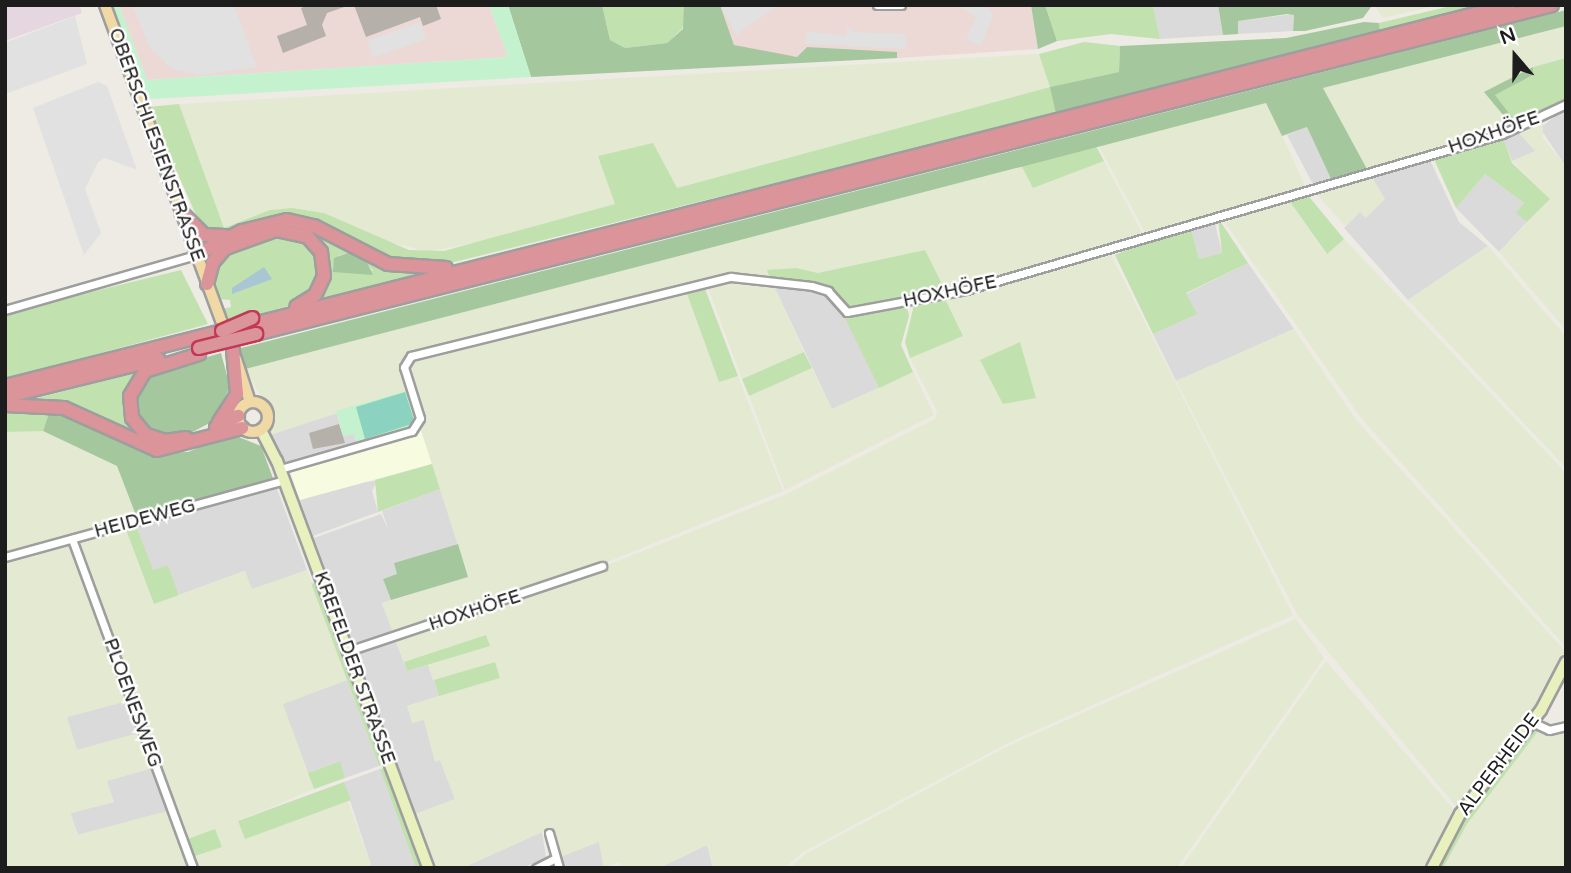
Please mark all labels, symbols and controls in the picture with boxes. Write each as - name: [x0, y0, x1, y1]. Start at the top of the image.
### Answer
- north arrow: [1480, 21, 1550, 91]
- text: N: [1497, 23, 1519, 49]
- street label: OBERSCHLESIENSTRASSE: [103, 25, 209, 265]
- street label: HOXHÖFE: [1445, 107, 1543, 159]
- street label: HOXHÖFE: [901, 271, 999, 313]
- street label: HEIDEWEG: [92, 495, 198, 543]
- street label: KREFELDER STRASSE: [308, 568, 400, 768]
- street label: HOXHÖFE: [426, 585, 524, 637]
- street label: PLOENESWEG: [98, 635, 166, 771]
- street label: ALPERHEIDE: [1453, 709, 1545, 821]

